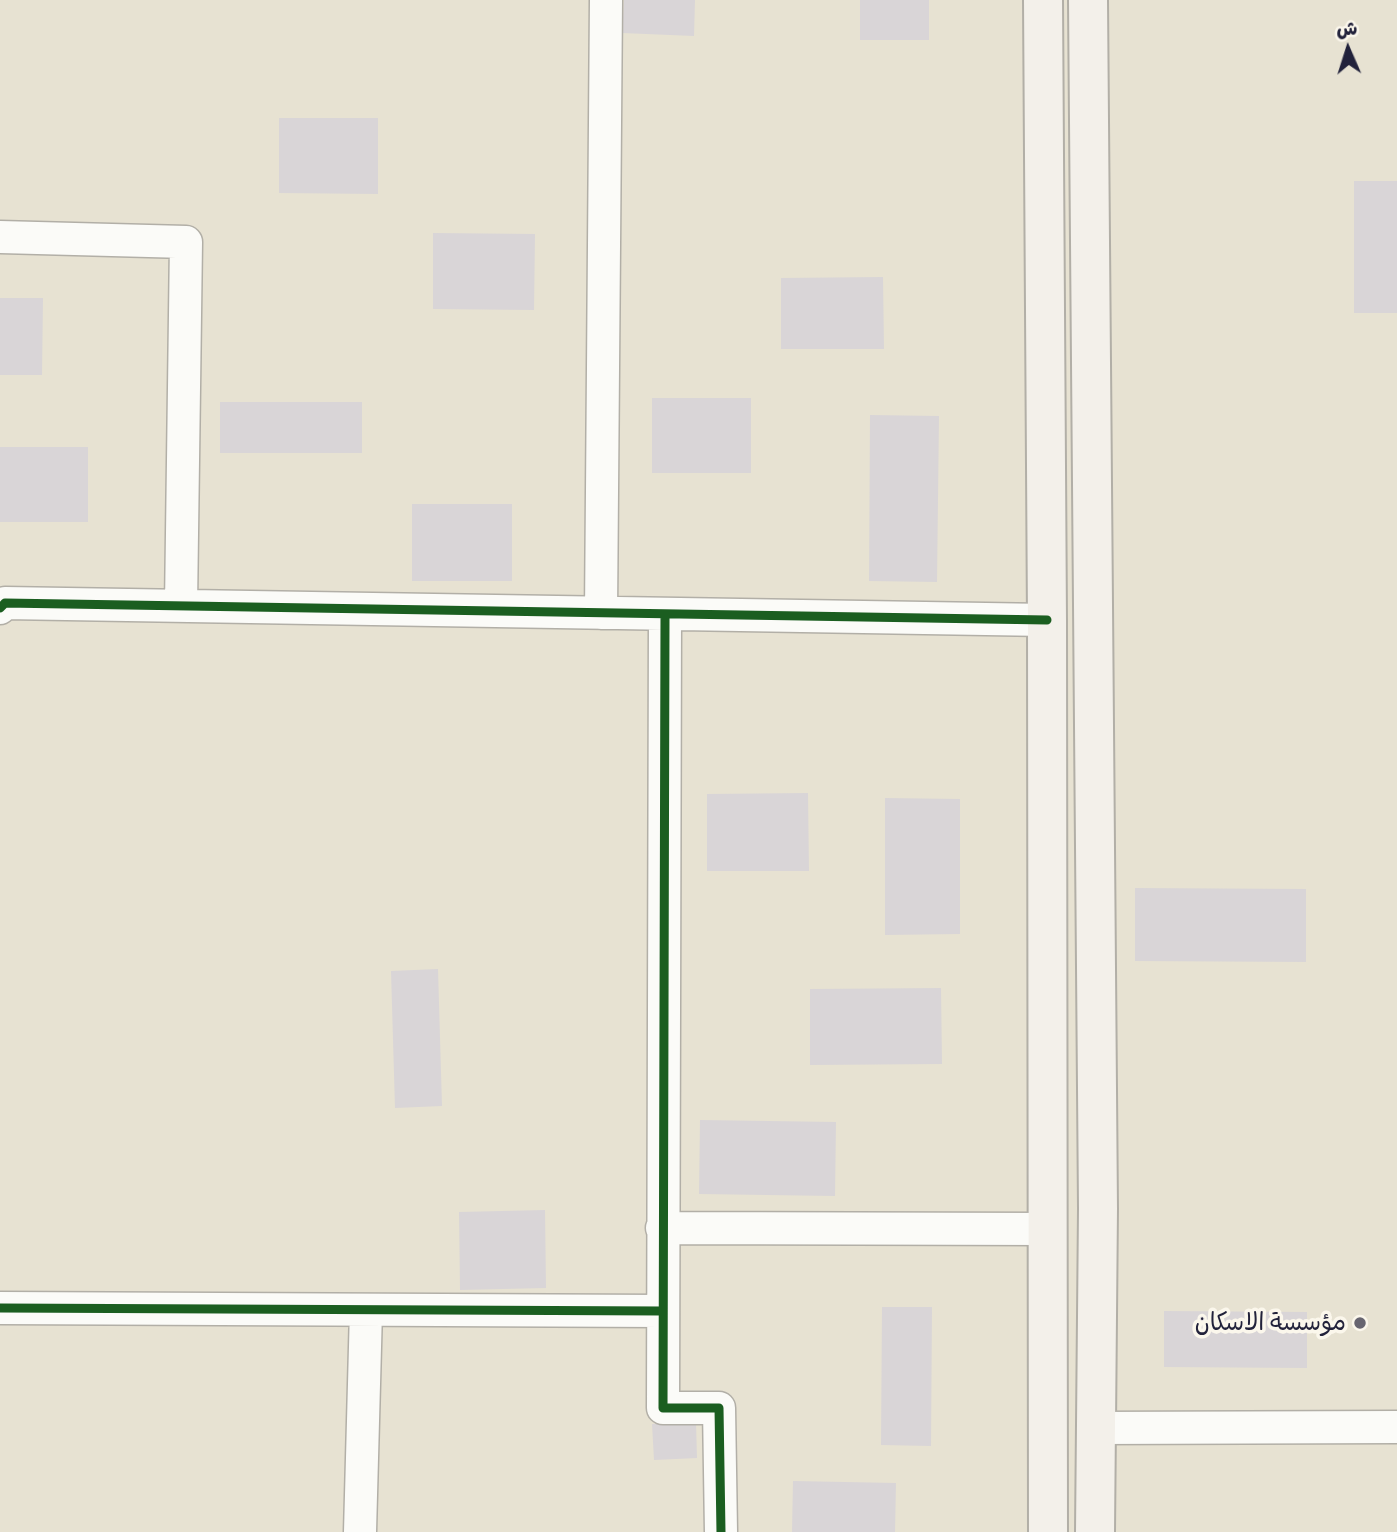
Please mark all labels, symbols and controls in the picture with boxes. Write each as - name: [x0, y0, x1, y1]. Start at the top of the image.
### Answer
- north arrow: [1313, 14, 1383, 84]
- text: ش: [1336, 15, 1358, 41]
- place label: مؤسسة الاسكان: [1195, 1309, 1346, 1337]
- marker: مؤسسة الاسكان: [1352, 1315, 1368, 1331]

